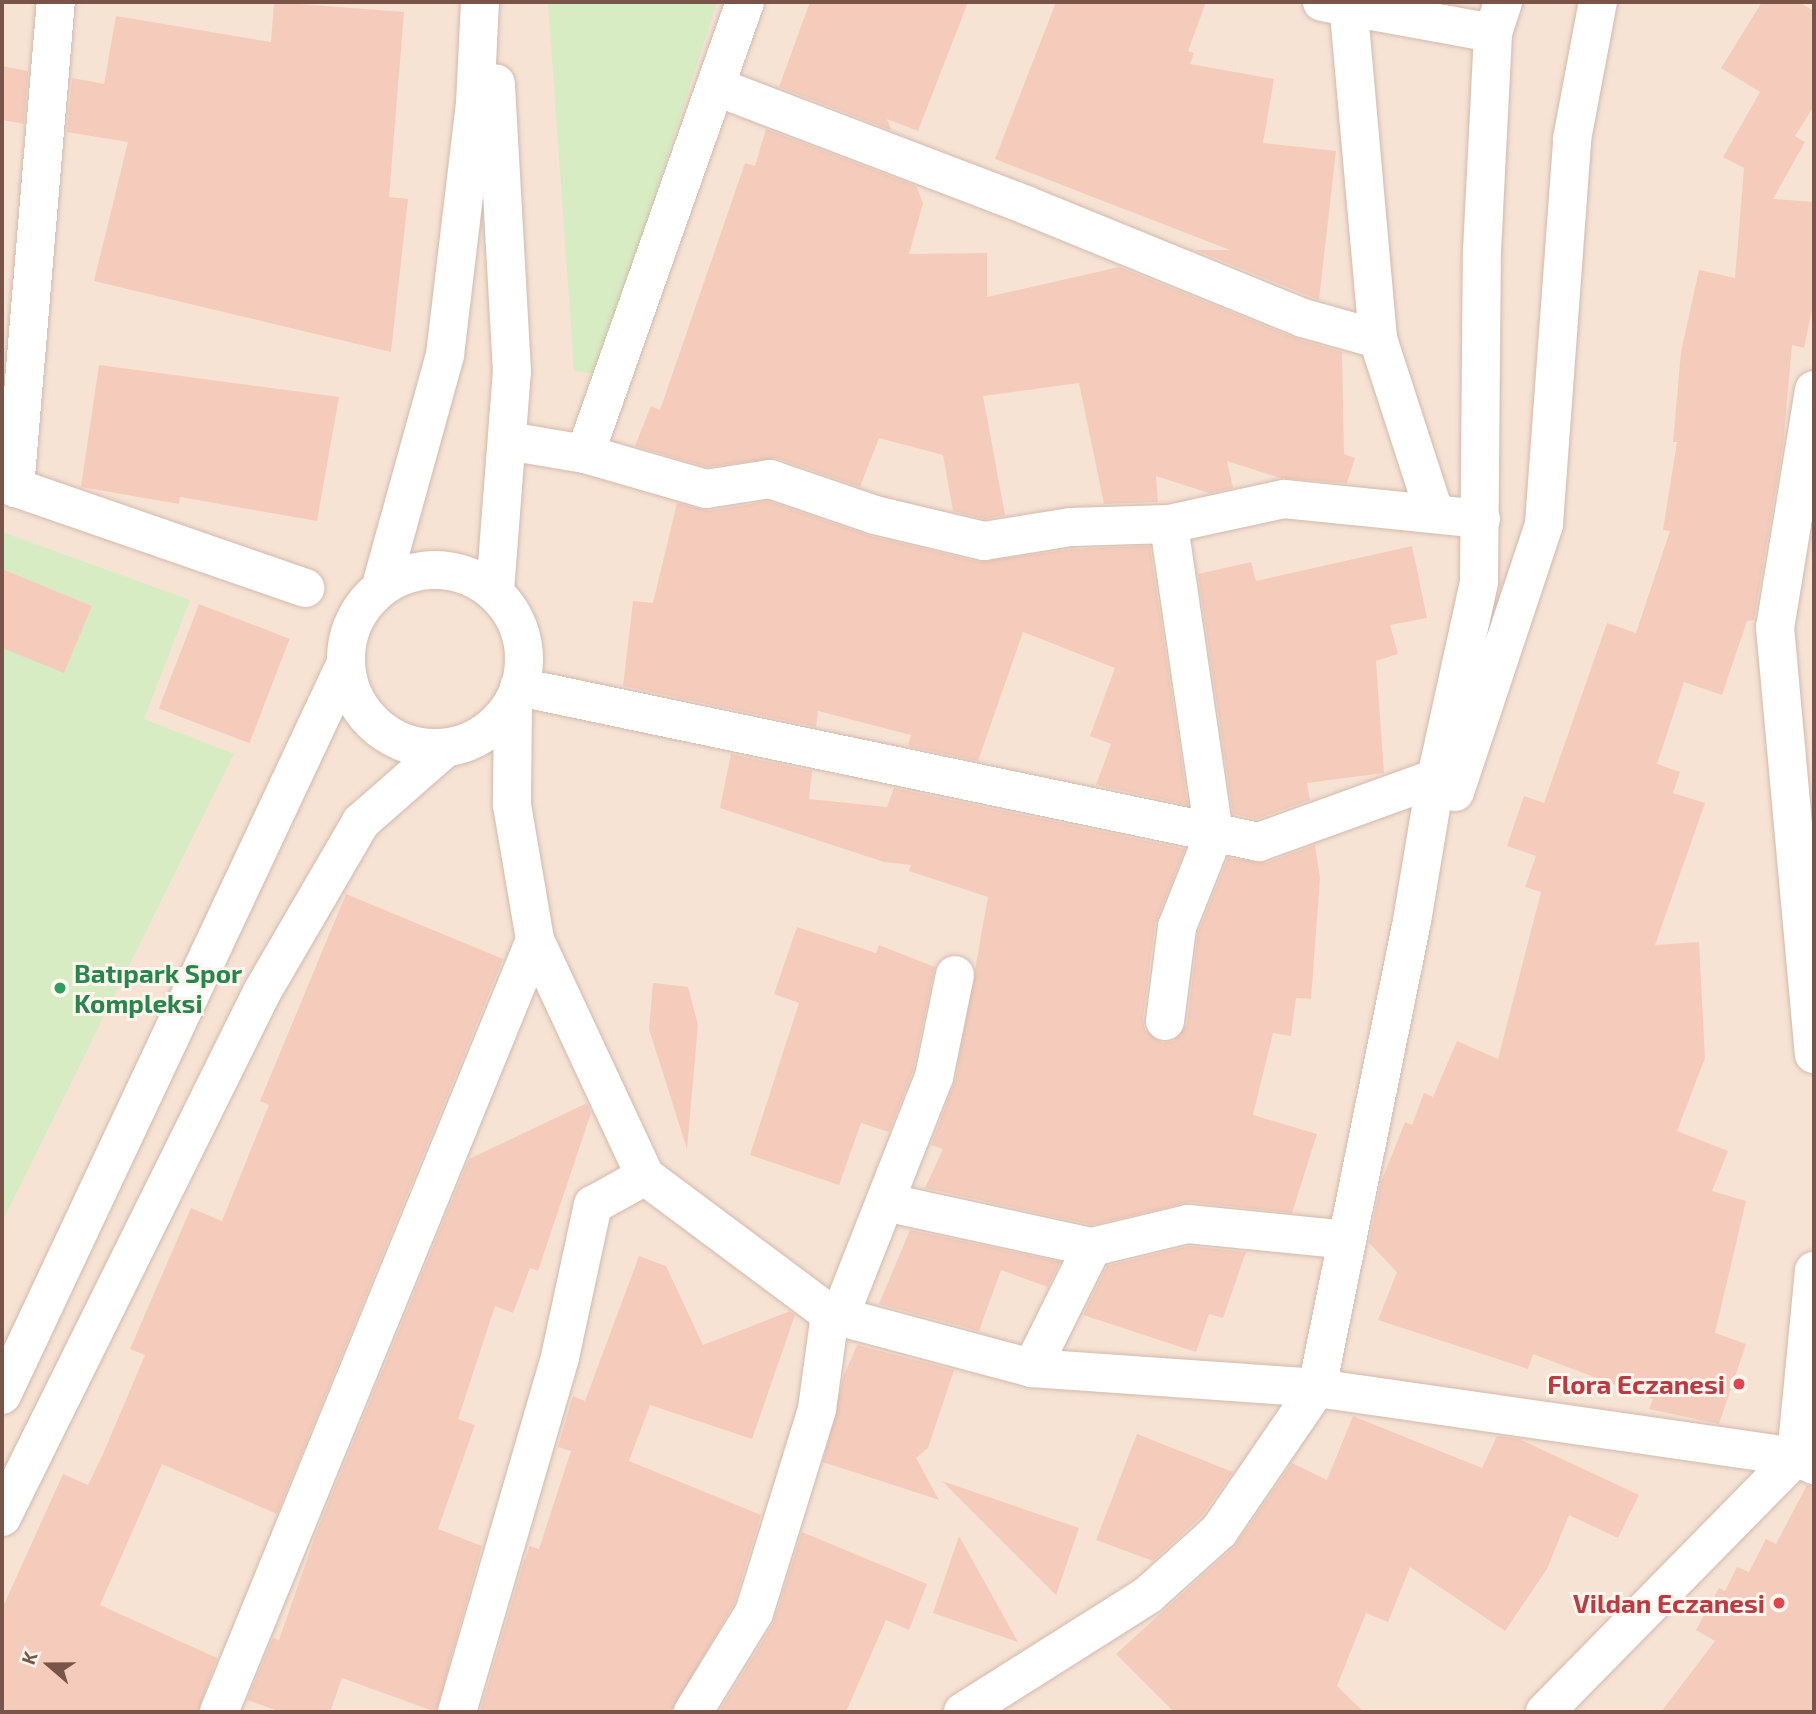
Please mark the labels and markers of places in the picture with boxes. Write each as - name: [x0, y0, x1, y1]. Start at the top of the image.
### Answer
- place label: Batıpark Spor Kompleksi: [74, 957, 242, 1018]
- marker: Batıpark Spor Kompleksi: [52, 980, 68, 996]
- place label: Flora Eczanesi: [1547, 1368, 1725, 1400]
- marker: Flora Eczanesi: [1731, 1376, 1747, 1392]
- place label: Vildan Eczanesi: [1573, 1587, 1765, 1619]
- marker: Vildan Eczanesi: [1771, 1595, 1787, 1611]

